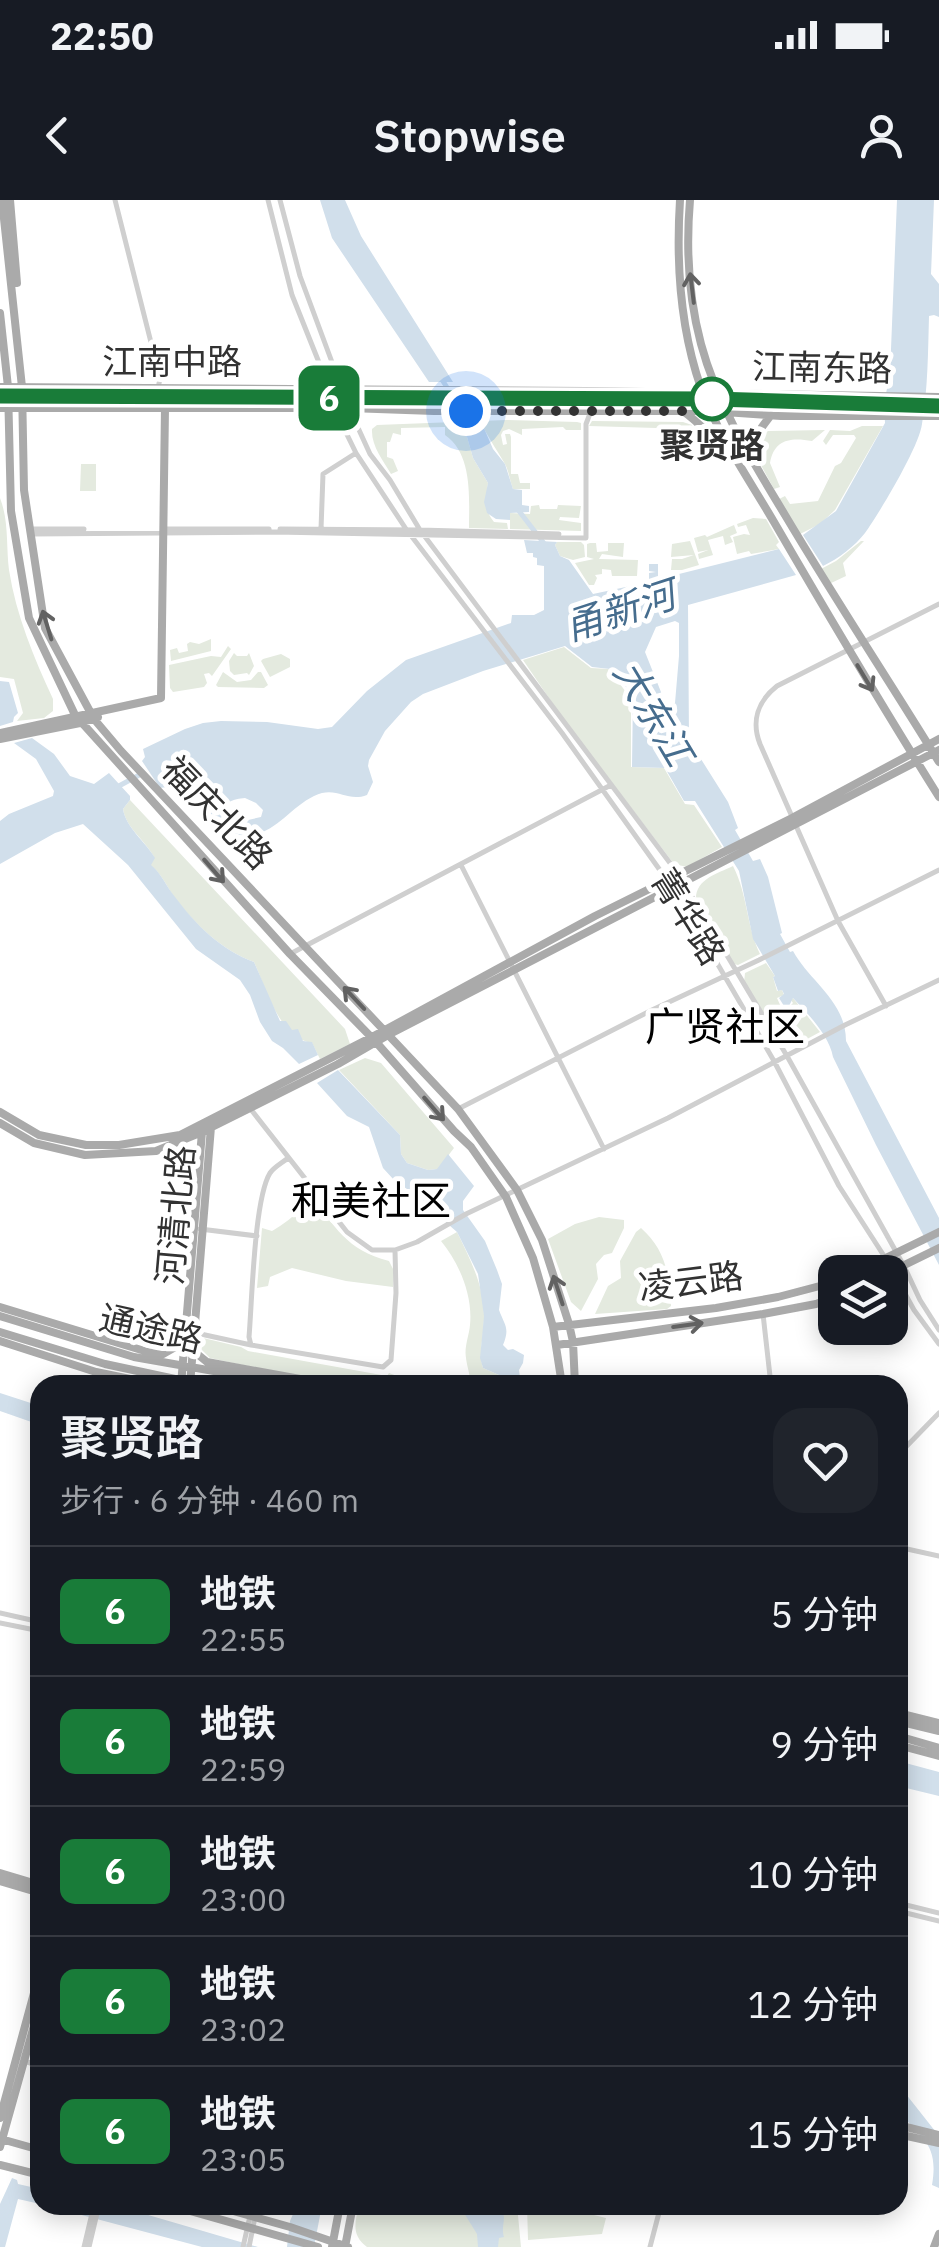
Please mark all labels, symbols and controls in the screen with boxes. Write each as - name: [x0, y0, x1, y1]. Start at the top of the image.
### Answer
- text: 22:50: [50, 11, 154, 60]
- text: Stopwise: [373, 106, 566, 164]
- icon: back: [30, 108, 85, 163]
- icon: person: [854, 108, 909, 163]
- one-way arrow: [682, 272, 701, 304]
- street label: 江南中路: [102, 338, 242, 384]
- street label: 江南东路: [752, 343, 892, 391]
- line badge: 6: [296, 366, 362, 430]
- text: 6: [318, 375, 340, 421]
- marker: 聚贤路: [691, 378, 733, 420]
- your location: [441, 386, 491, 436]
- place label: 聚贤路: [659, 422, 765, 468]
- water label: 甬新河: [558, 566, 688, 650]
- one-way arrow: [37, 609, 55, 641]
- water label: 大东江: [604, 651, 707, 777]
- one-way arrow: [855, 663, 875, 692]
- street label: 福庆北路: [153, 746, 283, 879]
- one-way arrow: [202, 858, 225, 883]
- street label: 菁华路: [642, 860, 736, 973]
- one-way arrow: [343, 986, 366, 1011]
- district label: 广贤社区: [645, 1000, 805, 1052]
- one-way arrow: [423, 1096, 446, 1121]
- street label: 河清北路: [146, 1143, 204, 1287]
- district label: 和美社区: [291, 1174, 451, 1226]
- street label: 凌云路: [636, 1252, 746, 1310]
- map controls: [818, 1255, 908, 1345]
- button: layers: [818, 1255, 908, 1345]
- one-way arrow: [548, 1274, 566, 1306]
- street label: 通途路: [95, 1294, 208, 1362]
- one-way arrow: [671, 1316, 703, 1334]
- text: 聚贤路: [60, 1406, 204, 1468]
- button: heart: [773, 1408, 878, 1513]
- text: 步行 · 6 分钟 · 460 m: [60, 1479, 359, 1521]
- text: 地铁: [200, 1568, 276, 1617]
- text: 6: [104, 1588, 126, 1634]
- text: 5 分钟: [770, 1589, 878, 1638]
- text: 22:55: [200, 1618, 286, 1660]
- text: 地铁: [200, 1698, 276, 1747]
- text: 6: [104, 1718, 126, 1764]
- text: 9 分钟: [770, 1719, 878, 1768]
- text: 22:59: [200, 1748, 286, 1790]
- text: 地铁: [200, 1828, 276, 1877]
- text: 6: [104, 1848, 126, 1894]
- text: 10 分钟: [747, 1849, 878, 1898]
- text: 23:00: [200, 1878, 286, 1920]
- text: 地铁: [200, 1958, 276, 2007]
- text: 6: [104, 1978, 126, 2024]
- text: 12 分钟: [747, 1979, 878, 2028]
- text: 23:02: [200, 2008, 286, 2050]
- text: 地铁: [200, 2088, 276, 2137]
- text: 6: [104, 2108, 126, 2154]
- text: 15 分钟: [747, 2109, 878, 2158]
- text: 23:05: [200, 2138, 286, 2180]

